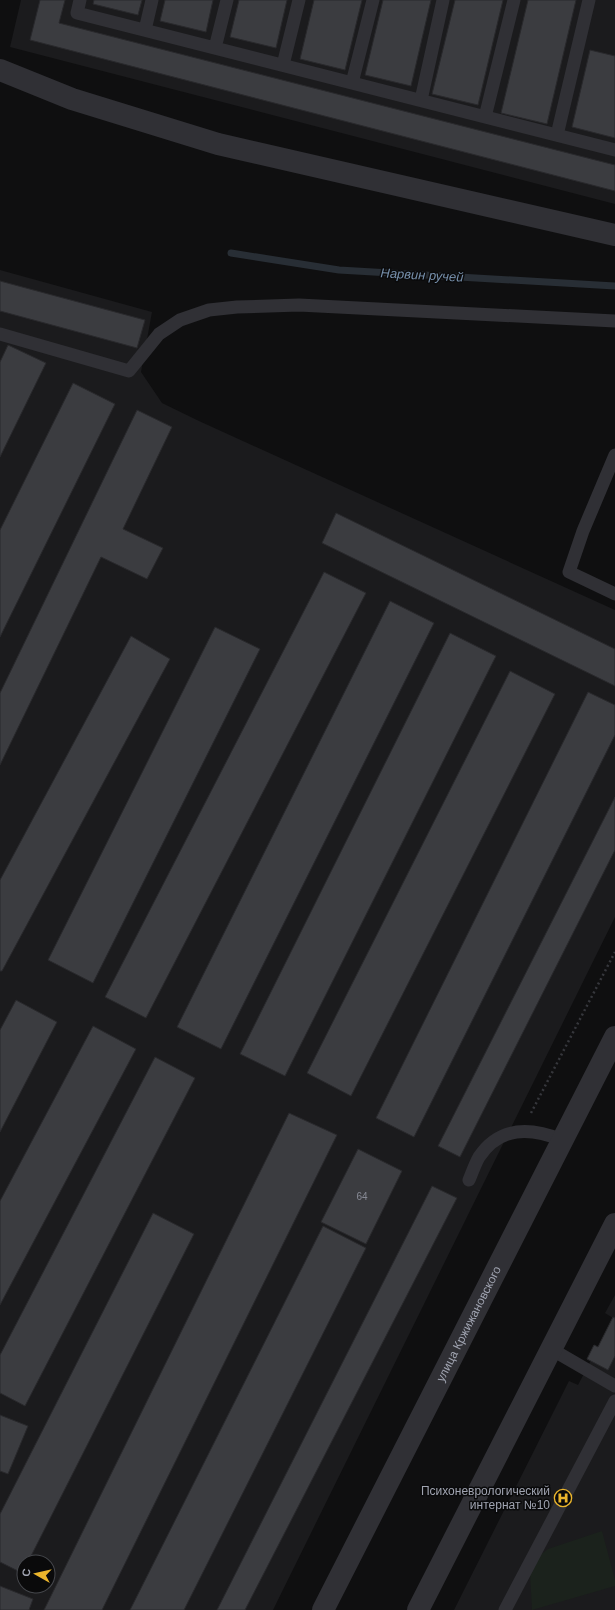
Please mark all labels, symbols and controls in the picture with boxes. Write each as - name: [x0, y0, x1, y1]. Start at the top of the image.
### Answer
- water label: Нарвин ручей: [380, 265, 464, 285]
- house number: 64: [356, 1191, 368, 1202]
- street label: улица Кржижановского: [433, 1264, 504, 1384]
- place label: Психоневрологический интернат №10: [421, 1484, 550, 1512]
- hospital icon: Психоневрологический интернат №10: [553, 1488, 573, 1508]
- north arrow: [16, 1554, 56, 1594]
- text: С: [20, 1568, 33, 1577]

